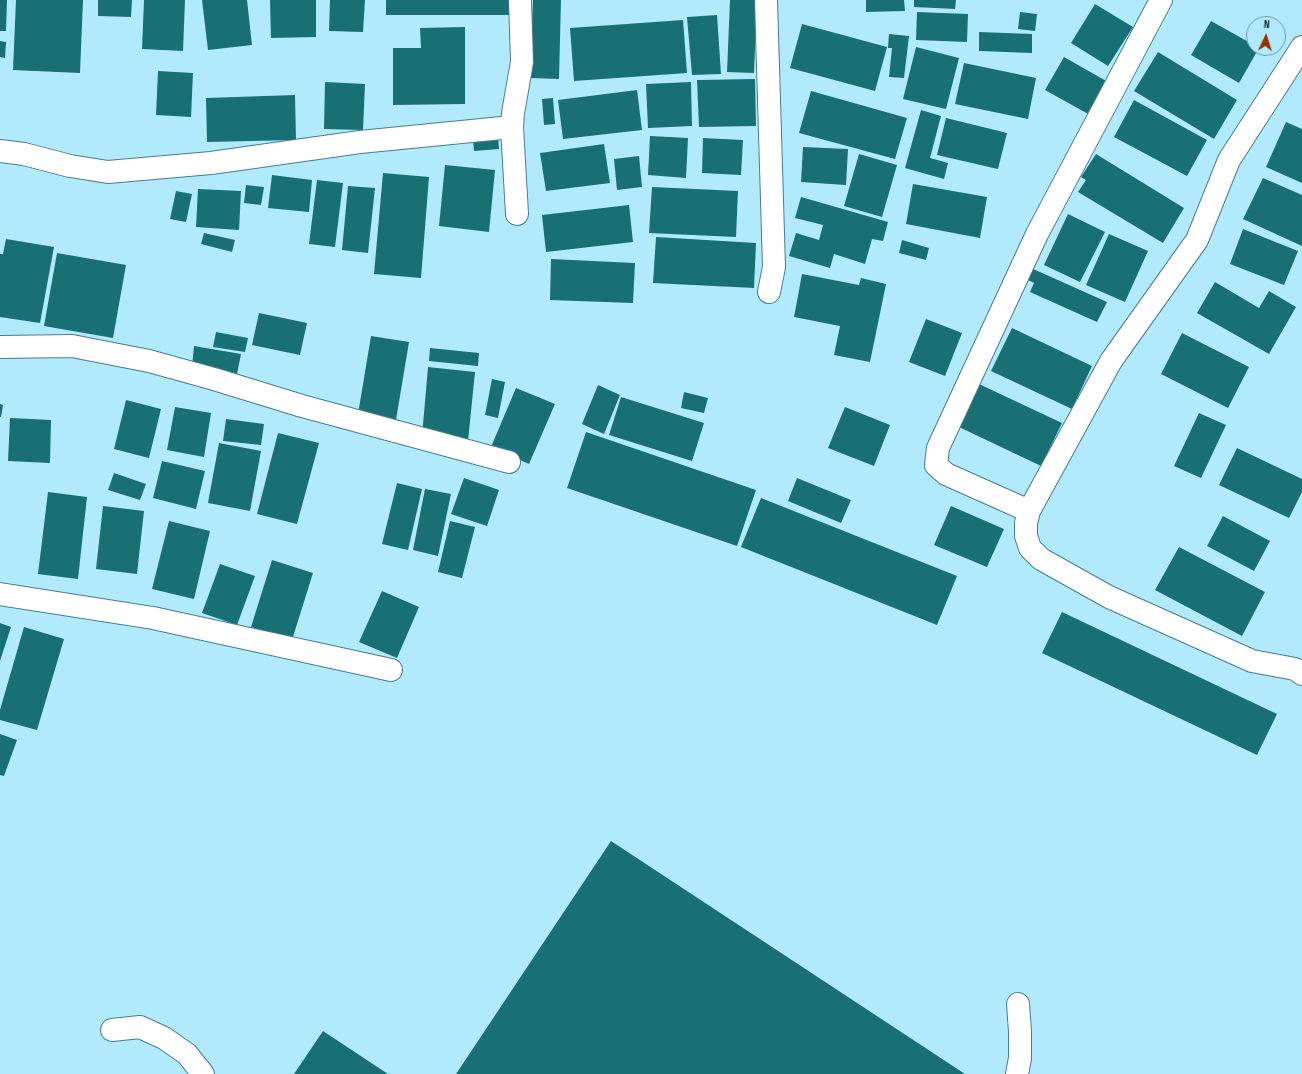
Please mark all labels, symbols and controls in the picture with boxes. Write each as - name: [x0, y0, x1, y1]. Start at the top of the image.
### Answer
- north arrow: [1246, 16, 1286, 56]
- text: N: [1263, 18, 1270, 31]

